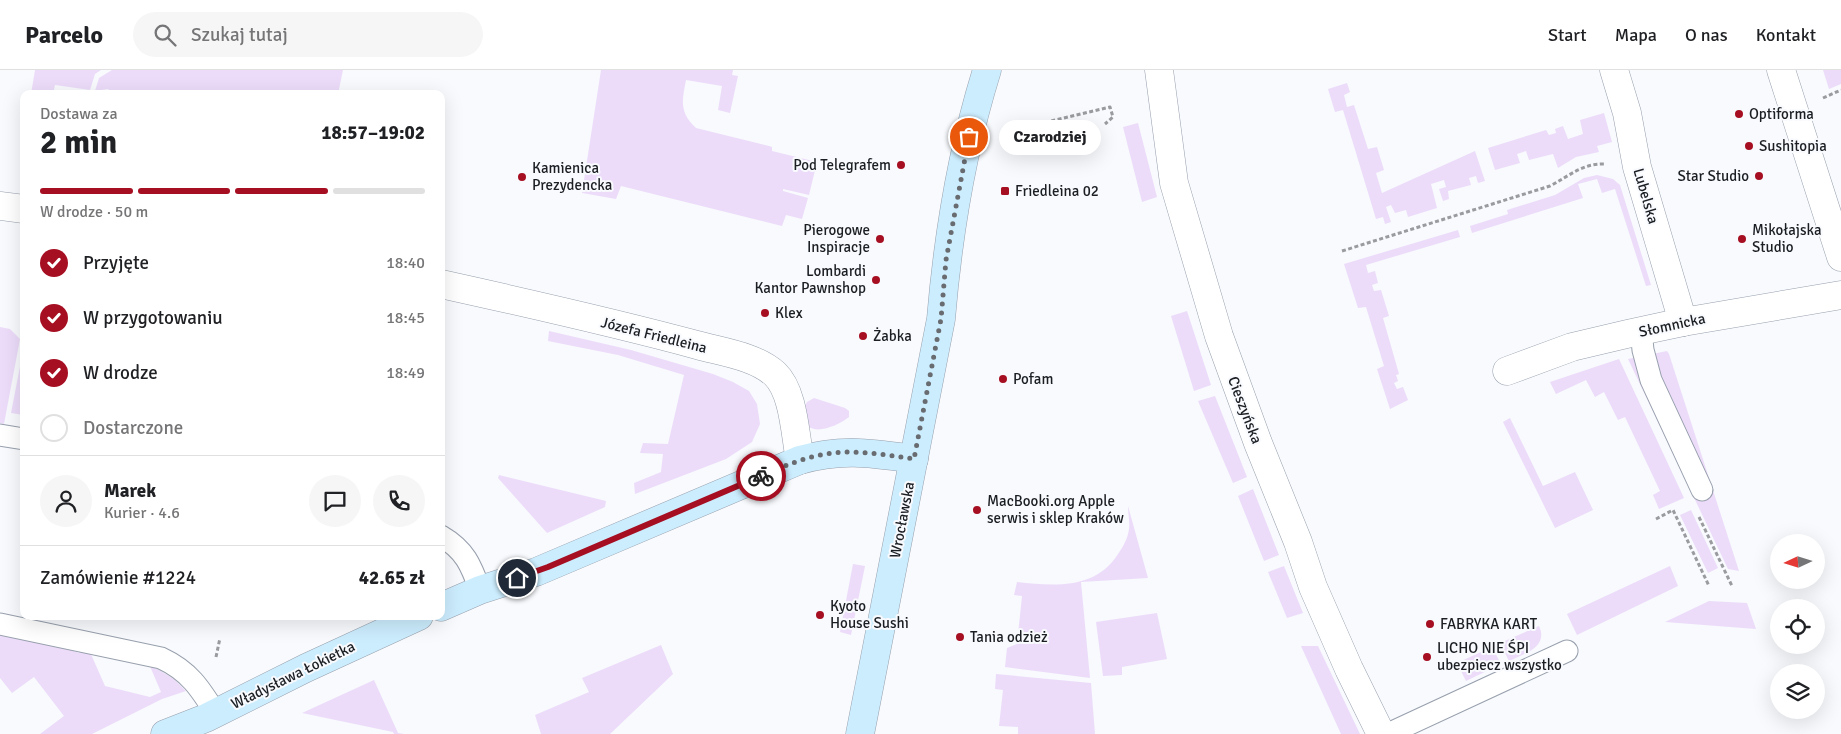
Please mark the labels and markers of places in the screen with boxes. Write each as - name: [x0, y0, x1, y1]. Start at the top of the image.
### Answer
- place label: Optiforma: [1749, 105, 1814, 123]
- marker: Optiforma: [1733, 108, 1745, 120]
- pin: [948, 116, 990, 158]
- callout: Czarodziej: [999, 120, 1102, 154]
- place label: Sushitopia: [1759, 137, 1827, 155]
- marker: Sushitopia: [1743, 140, 1755, 152]
- place label: Pod Telegrafem: [793, 156, 891, 174]
- place label: Kamienica Prezydencka: [532, 159, 612, 194]
- marker: Pod Telegrafem: [895, 159, 907, 171]
- place label: Star Studio: [1677, 167, 1749, 185]
- marker: Star Studio: [1753, 170, 1765, 182]
- marker: Kamienica Prezydencka: [516, 171, 528, 183]
- place label: Friedleina 02: [1015, 182, 1099, 200]
- marker: Friedleina 02: [999, 185, 1011, 197]
- place label: Pierogowe Inspiracje: [803, 221, 870, 256]
- place label: Mikołajska Studio: [1752, 221, 1822, 256]
- marker: Pierogowe Inspiracje: [874, 233, 886, 245]
- marker: Mikołajska Studio: [1736, 233, 1748, 245]
- place label: Lombardi Kantor Pawnshop: [754, 262, 866, 297]
- marker: Lombardi Kantor Pawnshop: [870, 274, 882, 286]
- place label: Klex: [775, 304, 803, 322]
- marker: Klex: [759, 307, 771, 319]
- place label: Żabka: [873, 327, 912, 345]
- marker: Żabka: [857, 330, 869, 342]
- place label: Pofam: [1013, 370, 1053, 388]
- marker: Pofam: [997, 373, 1009, 385]
- place label: MacBooki.org Apple serwis i sklep Kraków: [987, 492, 1124, 527]
- marker: MacBooki.org Apple serwis i sklep Kraków: [971, 504, 983, 516]
- pin: [496, 557, 538, 599]
- place label: Kyoto House Sushi: [830, 597, 909, 632]
- marker: Kyoto House Sushi: [814, 609, 826, 621]
- place label: FABRYKA KART: [1440, 615, 1538, 633]
- marker: FABRYKA KART: [1424, 618, 1436, 630]
- place label: Tania odzież: [970, 628, 1048, 646]
- marker: Tania odzież: [954, 631, 966, 643]
- place label: LICHO NIE ŚPI ubezpiecz wszystko: [1437, 638, 1562, 674]
- marker: LICHO NIE ŚPI ubezpiecz wszystko: [1421, 651, 1433, 663]

